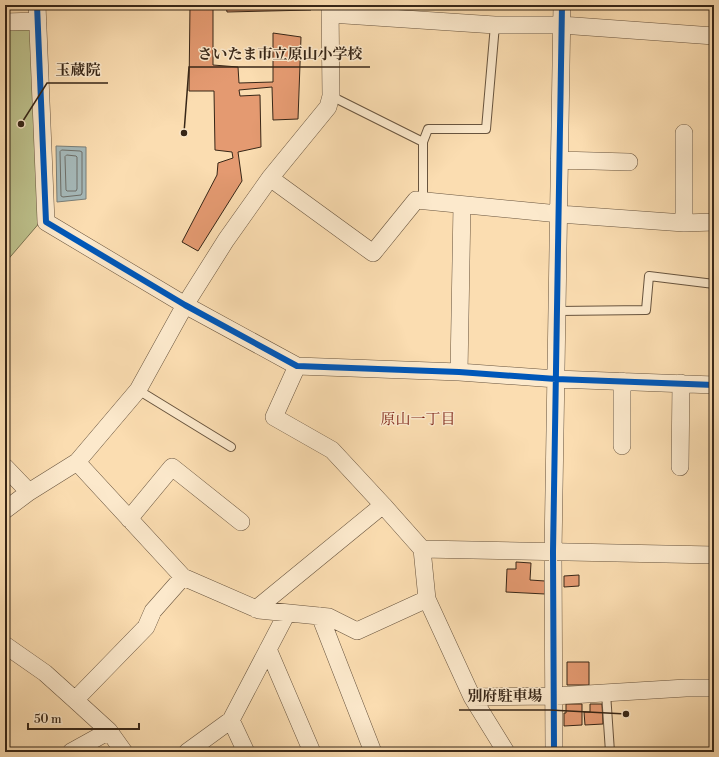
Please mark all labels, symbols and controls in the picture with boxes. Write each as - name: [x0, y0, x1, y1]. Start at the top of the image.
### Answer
- callout: さいたま市立原山小学校: [189, 40, 370, 67]
- text: さいたま市立原山小学校: [197, 45, 363, 64]
- callout: 玉蔵院: [47, 56, 108, 83]
- text: 玉蔵院: [55, 61, 101, 80]
- district label: 原山一丁目: [380, 410, 456, 429]
- callout: 別府駐車場: [459, 683, 550, 710]
- text: 別府駐車場: [467, 687, 543, 706]
- scale bar: [28, 705, 139, 731]
- text: 50 m: [34, 712, 62, 727]

